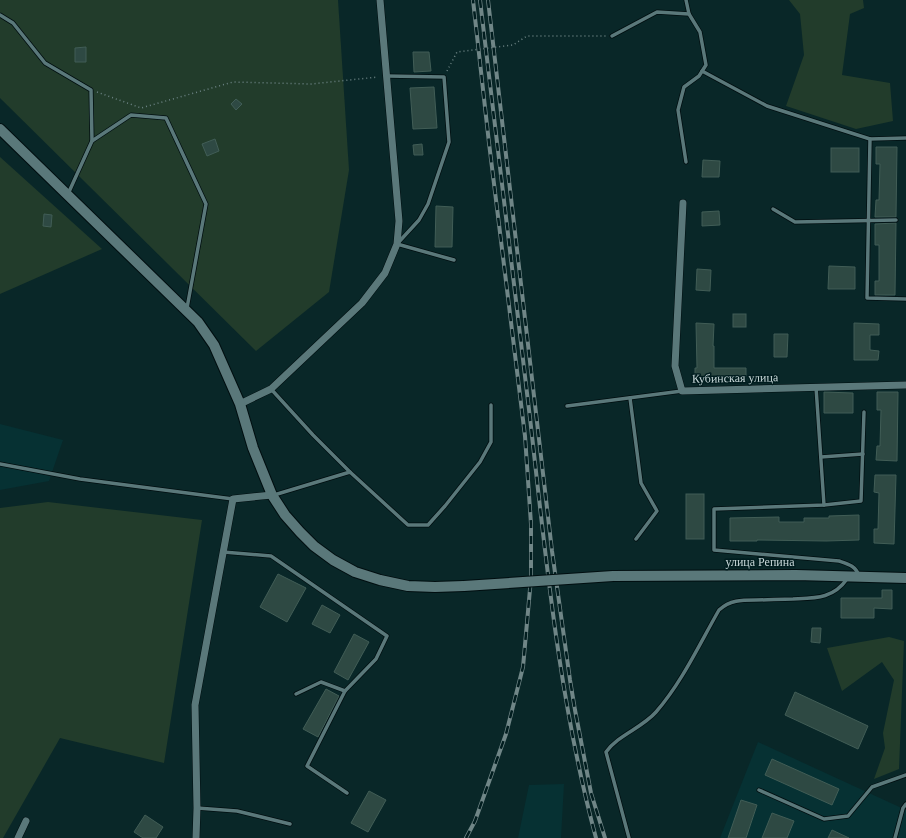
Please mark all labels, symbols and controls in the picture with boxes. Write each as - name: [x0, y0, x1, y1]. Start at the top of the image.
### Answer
- street label: Кубинская улица: [692, 370, 779, 386]
- street label: улица Репина: [725, 555, 795, 569]

